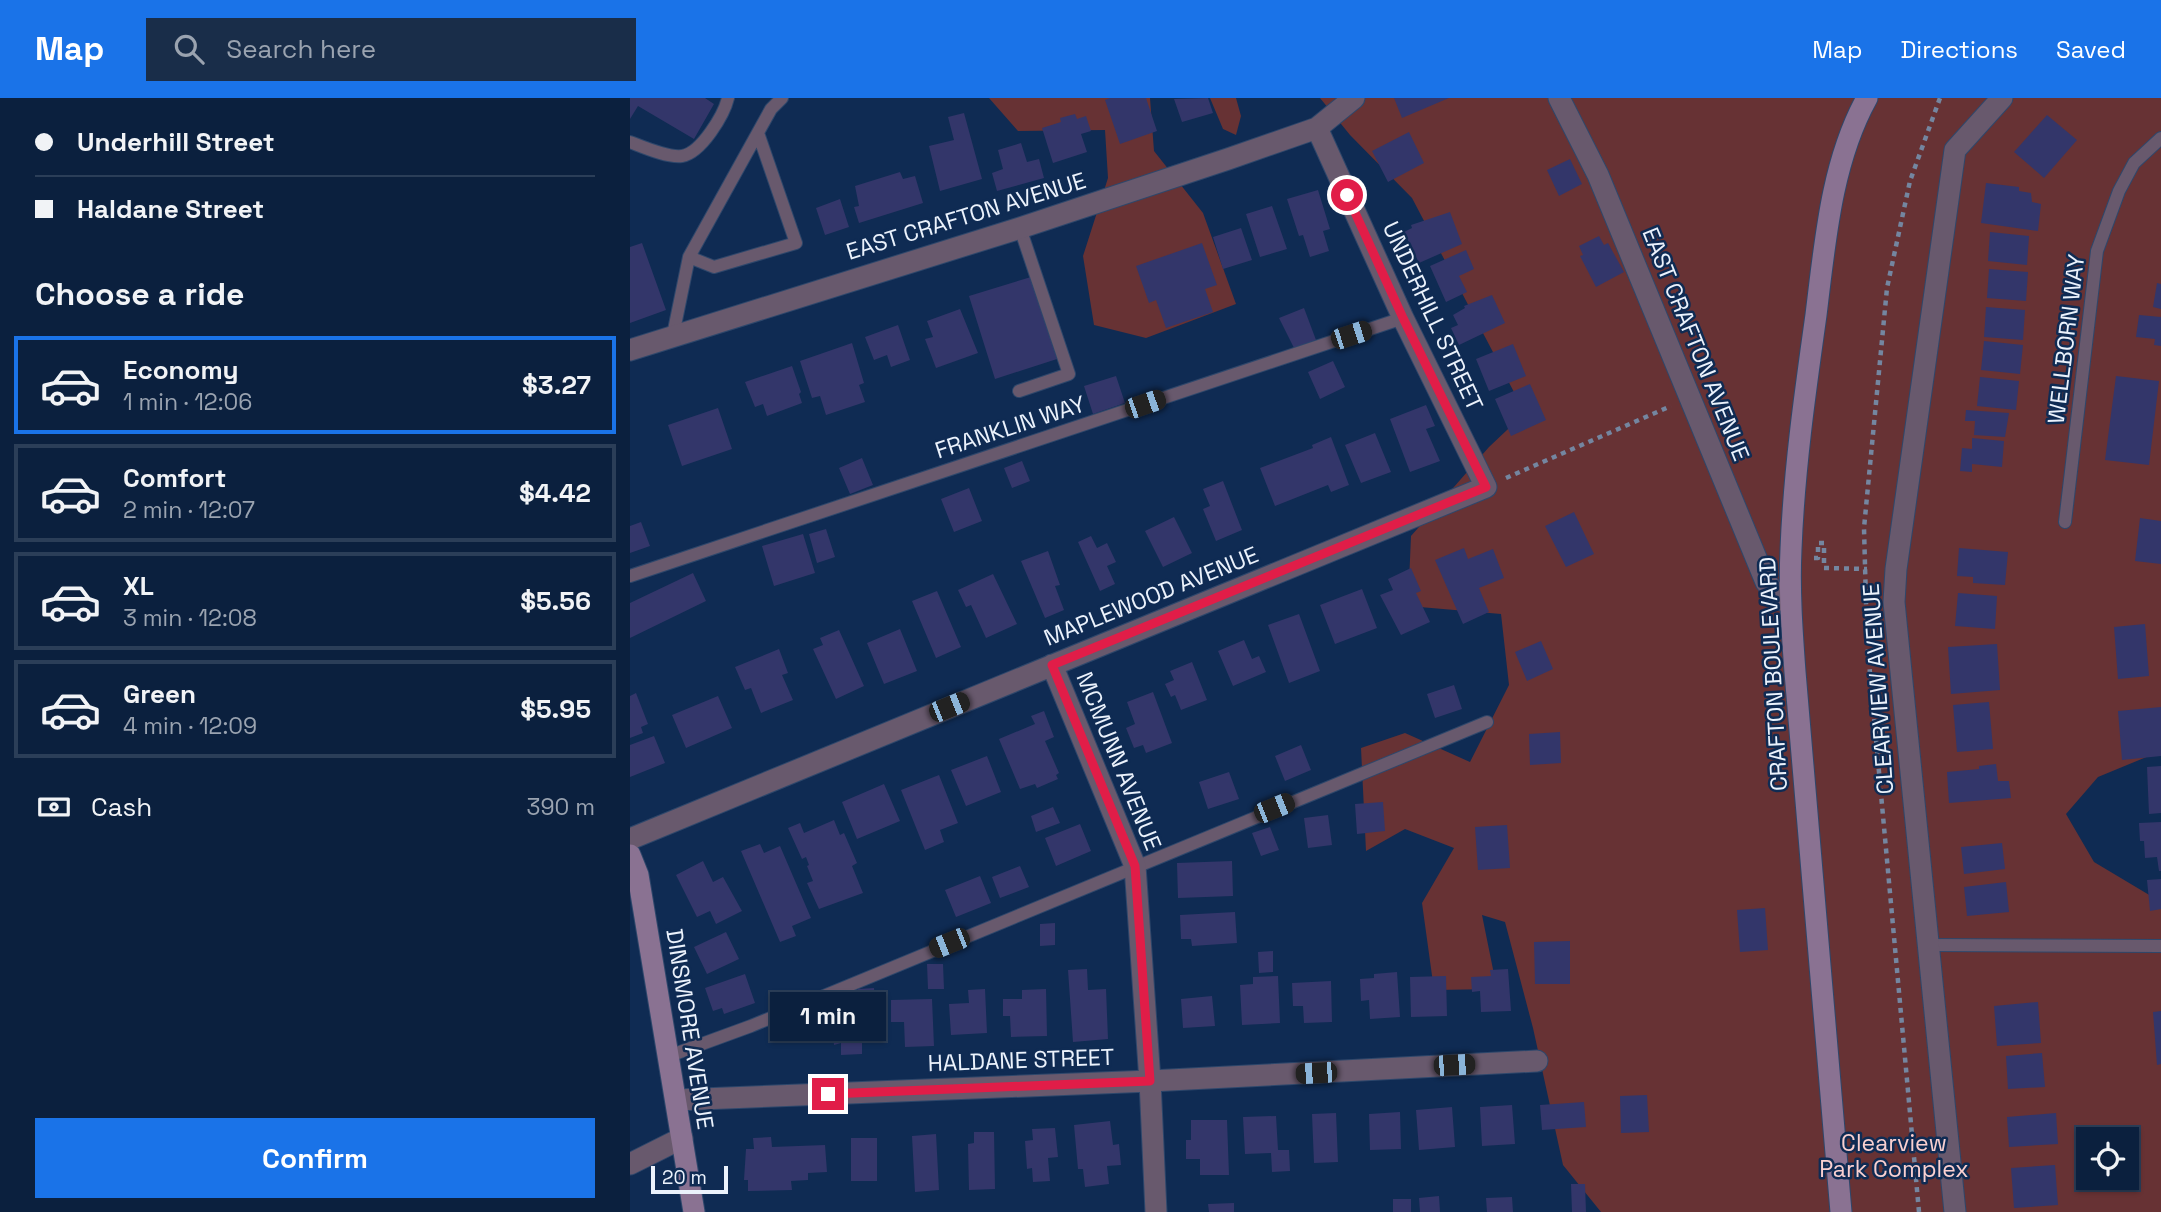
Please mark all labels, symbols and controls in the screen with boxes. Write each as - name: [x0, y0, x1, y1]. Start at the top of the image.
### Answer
- search box: [146, 18, 636, 81]
- text: Map: [35, 28, 104, 70]
- icon: search: [170, 30, 208, 68]
- text: Search here: [226, 32, 376, 66]
- text: Map: [1812, 34, 1862, 65]
- text: Directions: [1900, 34, 2018, 65]
- text: Saved: [2056, 34, 2126, 65]
- text: Underhill Street: [77, 125, 275, 159]
- street label: EAST CRAFTON AVENUE: [843, 165, 1089, 267]
- route start: [1331, 179, 1363, 211]
- text: Haldane Street: [77, 192, 264, 226]
- street label: UNDERHILL STREET: [1376, 217, 1490, 415]
- street label: EAST CRAFTON AVENUE: [1635, 223, 1757, 465]
- street label: WELLBORN WAY: [2041, 253, 2091, 425]
- text: Choose a ride: [35, 274, 245, 314]
- car: [1328, 319, 1375, 351]
- text: Economy: [123, 353, 239, 387]
- icon: car: [39, 354, 102, 417]
- text: $3.27: [522, 368, 591, 402]
- text: 1 min · 12:06: [123, 387, 252, 417]
- car: [1122, 387, 1169, 421]
- street label: FRANKLIN WAY: [931, 389, 1089, 465]
- text: Comfort: [123, 461, 226, 495]
- icon: car: [39, 462, 102, 525]
- text: $4.42: [519, 476, 591, 510]
- text: 2 min · 12:07: [123, 495, 255, 525]
- street label: MAPLEWOOD AVENUE: [1039, 539, 1263, 653]
- street label: CRAFTON BOULEVARD: [1752, 556, 1794, 792]
- text: XL: [123, 569, 154, 603]
- icon: car: [39, 570, 102, 633]
- street label: CLEARVIEW AVENUE: [1856, 583, 1900, 795]
- text: $5.56: [520, 584, 591, 618]
- text: 3 min · 12:08: [123, 603, 257, 633]
- street label: MCMUNN AVENUE: [1069, 667, 1169, 855]
- text: Green: [123, 677, 196, 711]
- icon: car: [39, 678, 102, 741]
- car: [926, 689, 973, 725]
- text: $5.95: [520, 692, 591, 726]
- text: 4 min · 12:09: [123, 711, 257, 741]
- icon: cash: [35, 788, 73, 826]
- text: Cash: [91, 790, 152, 824]
- car: [1251, 790, 1298, 826]
- text: 390 m: [527, 792, 595, 822]
- car: [926, 925, 973, 961]
- street label: DINSMORE AVENUE: [659, 927, 721, 1131]
- callout: 1 min: [770, 992, 886, 1042]
- text: 1 min: [800, 1001, 856, 1031]
- street label: HALDANE STREET: [927, 1042, 1115, 1078]
- car: [1433, 1053, 1476, 1077]
- car: [1295, 1061, 1338, 1085]
- route end: [812, 1078, 844, 1110]
- button: Confirm: [35, 1118, 595, 1198]
- map controls: [2076, 1127, 2139, 1190]
- button: locate: [2076, 1127, 2139, 1190]
- park label: Clearview Park Complex: [1819, 1128, 1969, 1184]
- scale bar: [651, 1163, 728, 1195]
- text: 20 m: [662, 1165, 707, 1190]

